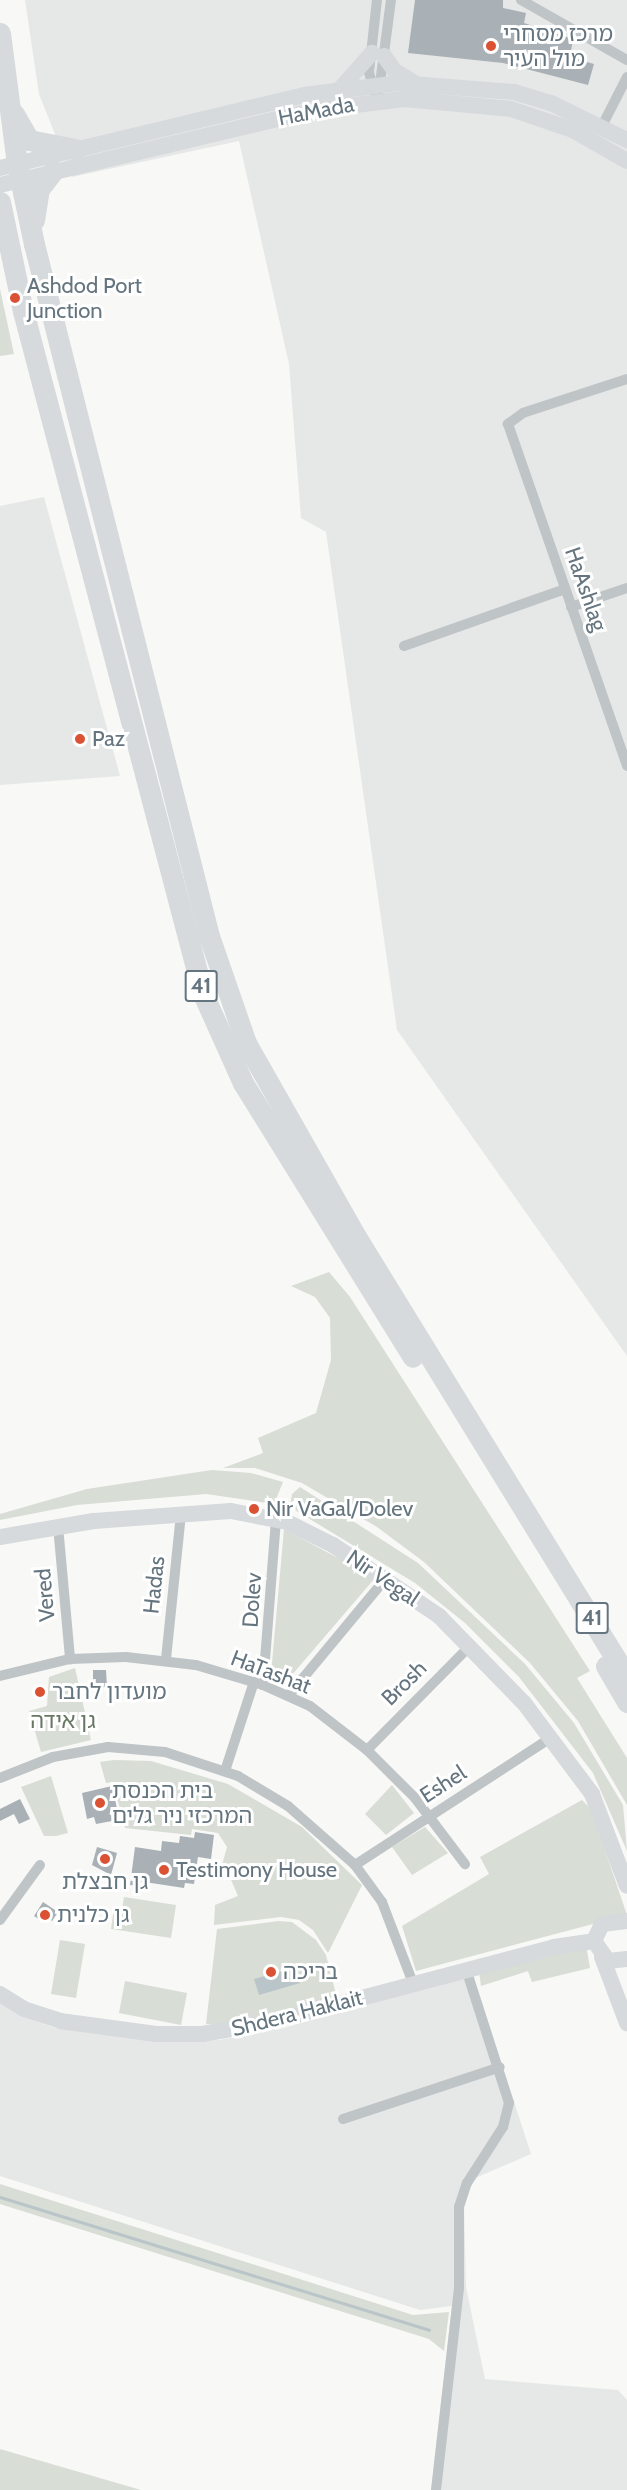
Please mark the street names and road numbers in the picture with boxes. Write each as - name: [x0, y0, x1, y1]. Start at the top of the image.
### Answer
- street label: HaMada: [276, 91, 356, 131]
- street label: HaAshlag: [559, 543, 613, 635]
- road number: 41: [184, 968, 218, 1004]
- street label: Nir Vegal: [342, 1544, 424, 1612]
- street label: Hadas: [138, 1555, 170, 1615]
- street label: Vered: [30, 1567, 60, 1623]
- street label: Dolev: [237, 1572, 267, 1628]
- road number: 41: [576, 1600, 608, 1636]
- street label: HaTashat: [227, 1645, 315, 1699]
- street label: Brosh: [376, 1655, 432, 1711]
- street label: Eshel: [415, 1759, 471, 1809]
- street label: Shdera Haklait: [229, 1984, 365, 2042]

